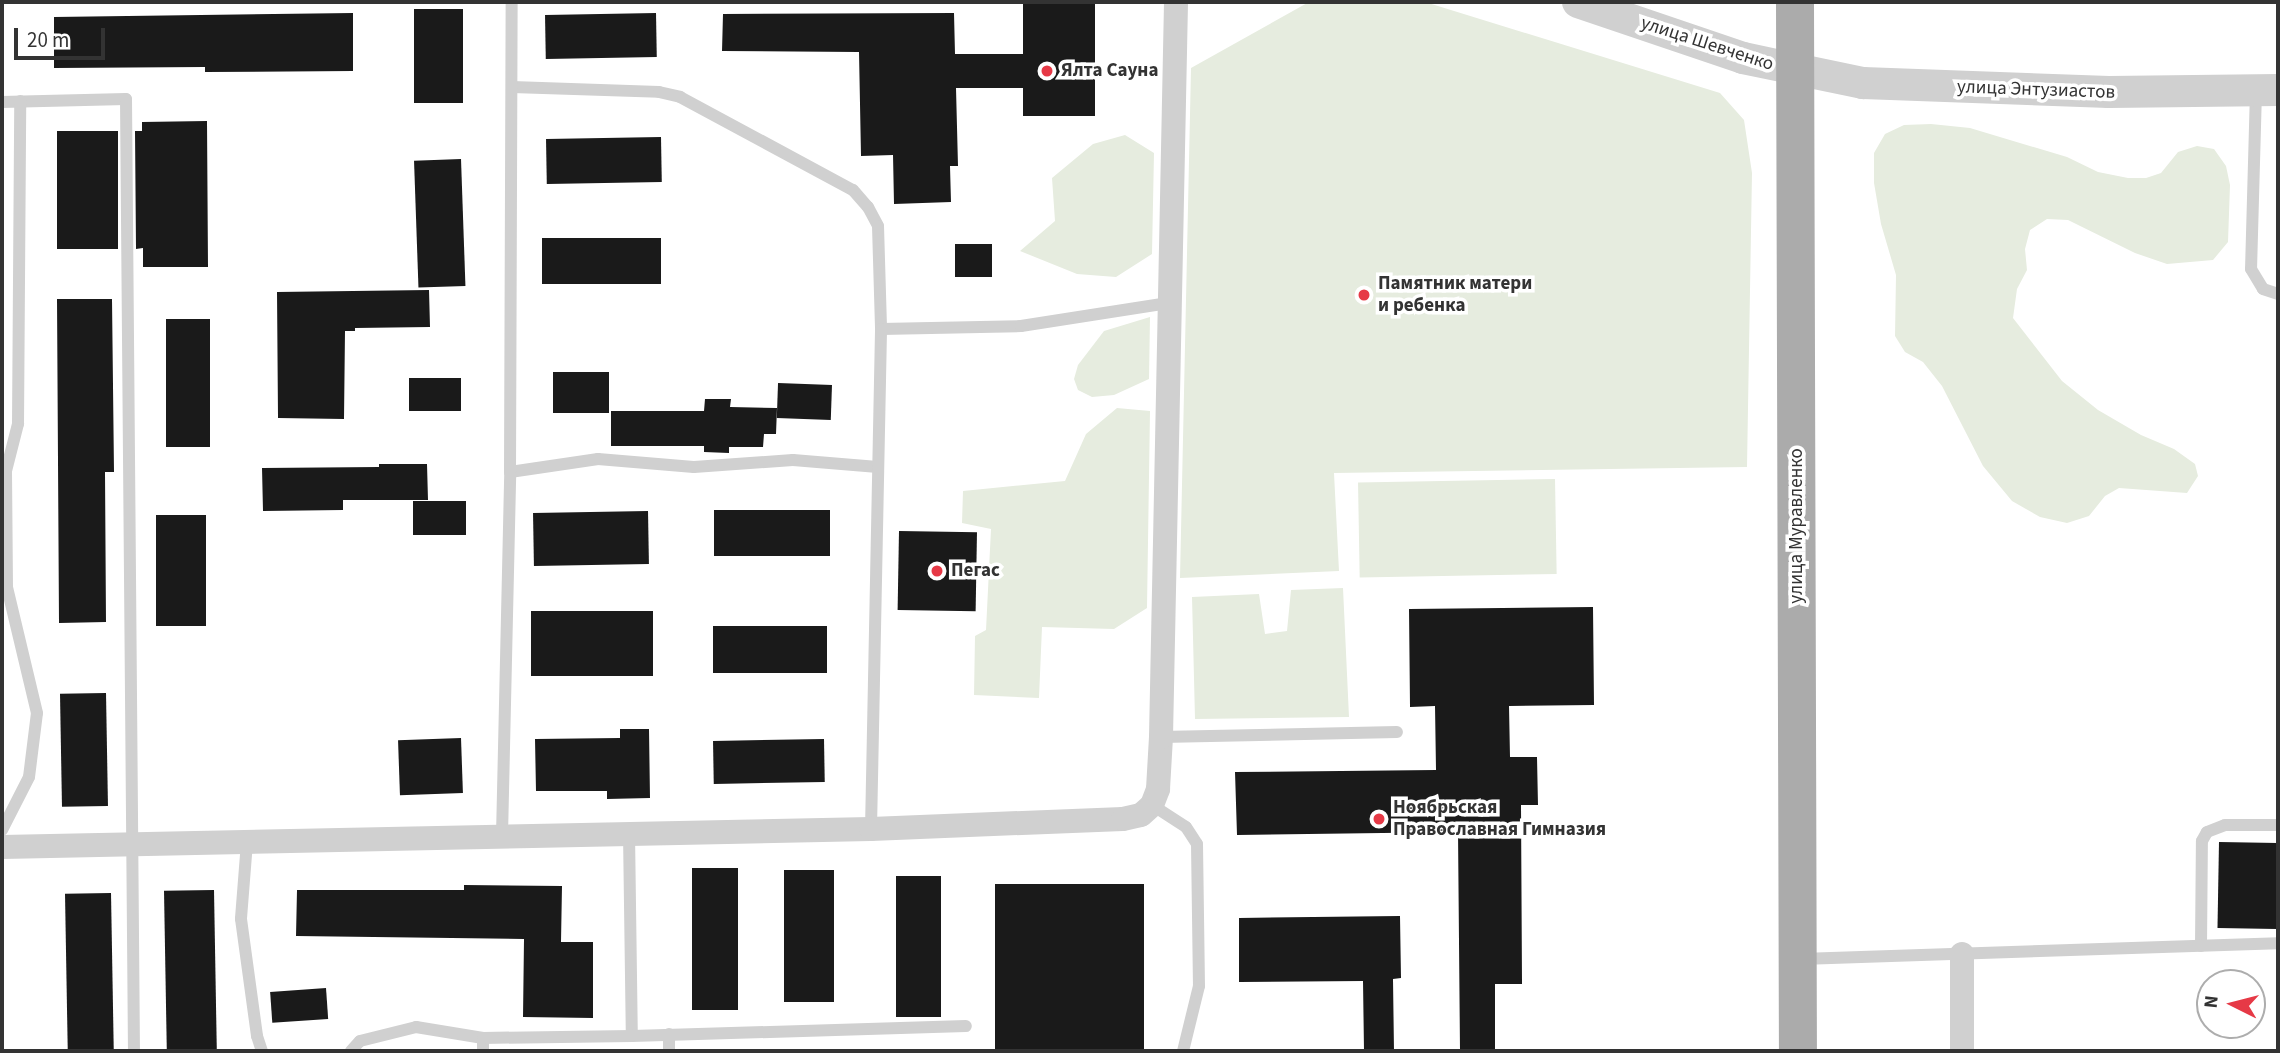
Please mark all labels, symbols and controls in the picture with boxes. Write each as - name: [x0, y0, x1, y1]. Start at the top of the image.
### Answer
- street label: улица Шевченко: [1638, 12, 1776, 76]
- scale bar: [18, 14, 108, 58]
- text: 20 m: [27, 25, 69, 55]
- place label: Ялта Сауна: [1061, 60, 1158, 82]
- marker: Ялта Сауна: [1039, 63, 1055, 79]
- street label: улица Энтузиастов: [1956, 76, 2116, 104]
- place label: Памятник матери и ребенка: [1378, 273, 1532, 317]
- marker: Памятник матери и ребенка: [1356, 287, 1372, 303]
- street label: улица Муравленко: [1786, 448, 1808, 604]
- place label: Пегас: [951, 560, 1000, 582]
- marker: Пегас: [929, 563, 945, 579]
- place label: Ноябрьская Православная Гимназия: [1393, 797, 1606, 841]
- marker: Ноябрьская Православная Гимназия: [1371, 811, 1387, 827]
- north arrow: [2196, 969, 2266, 1039]
- text: N: [2198, 994, 2226, 1010]

